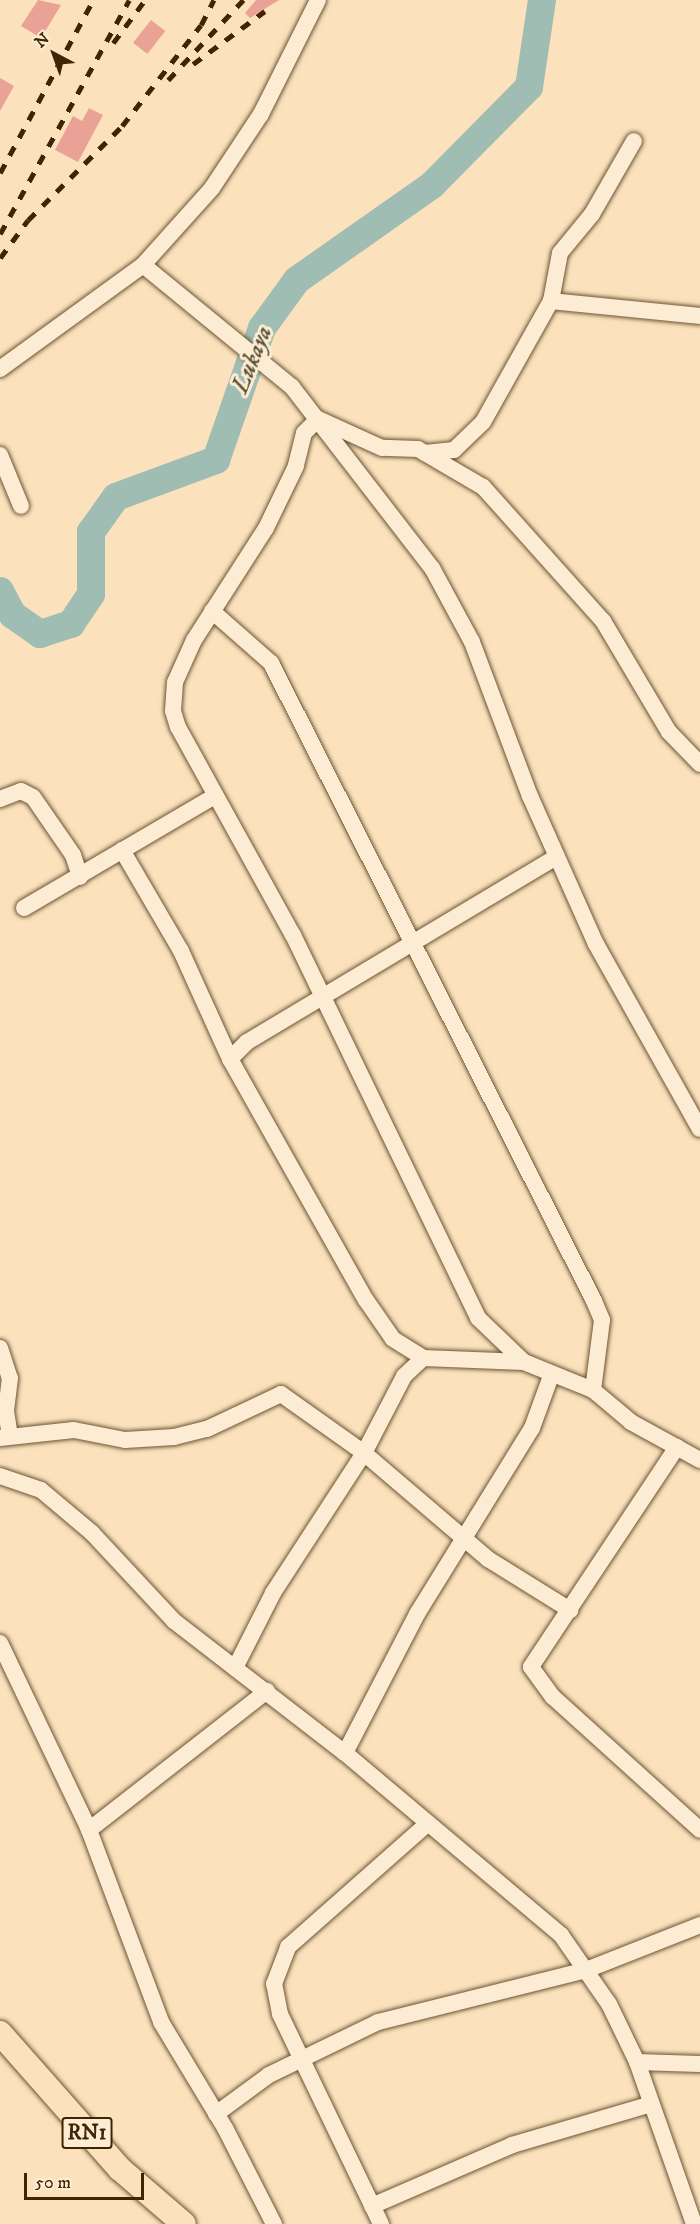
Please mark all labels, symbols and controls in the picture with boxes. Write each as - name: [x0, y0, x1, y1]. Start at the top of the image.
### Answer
- north arrow: [24, 24, 84, 84]
- text: N: [31, 29, 54, 52]
- water label: Lukaya: [227, 322, 279, 398]
- road number: RN1: [62, 2115, 112, 2151]
- scale bar: [27, 2161, 147, 2199]
- text: 50 m: [35, 2172, 71, 2194]

